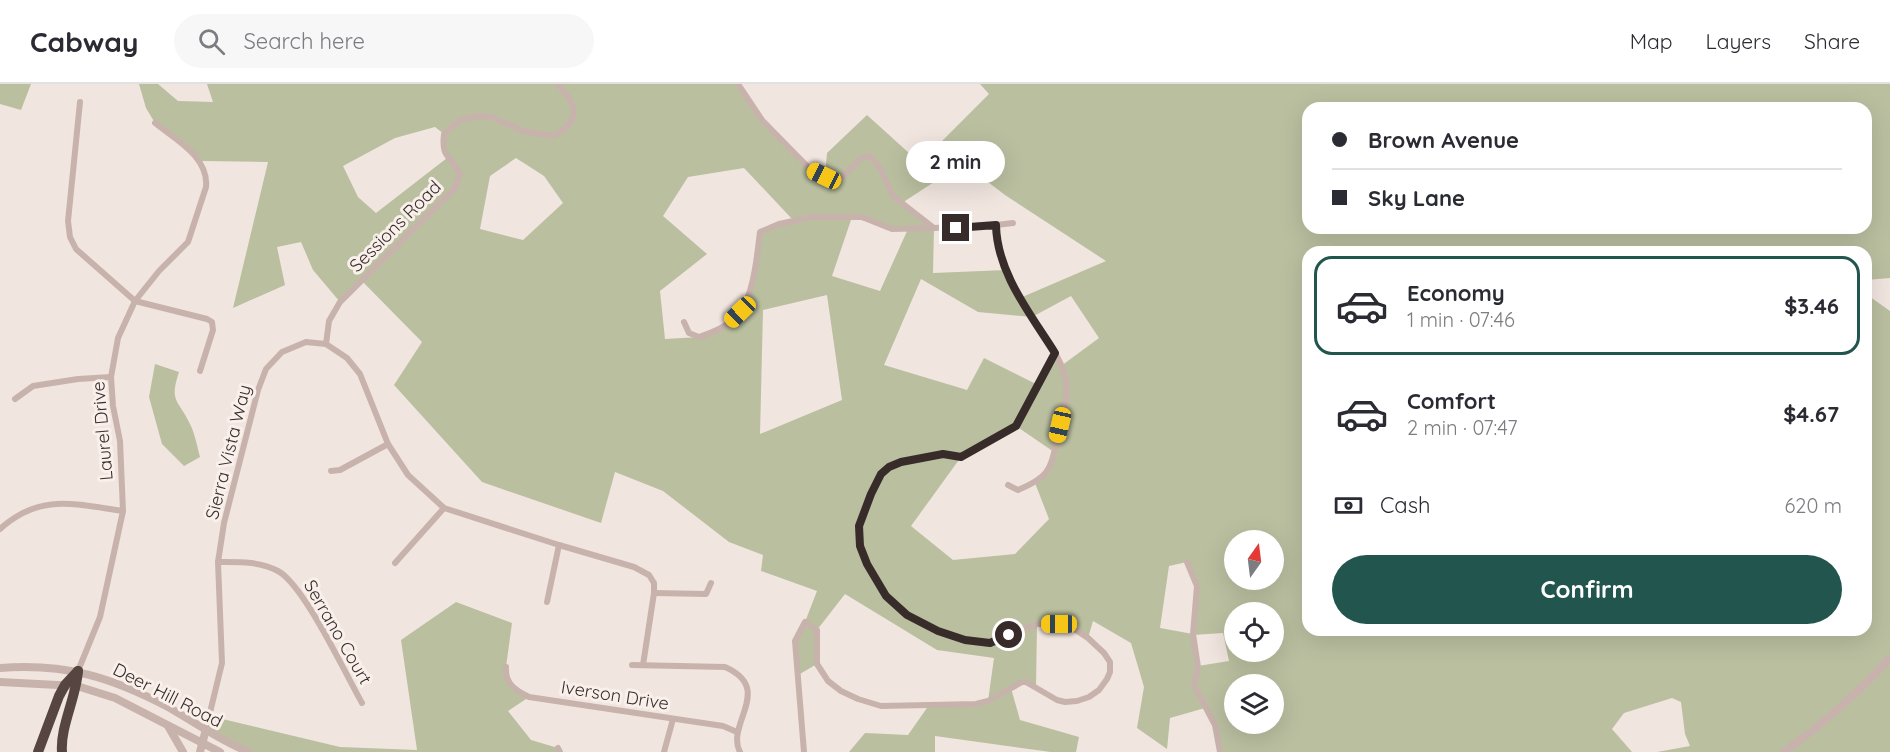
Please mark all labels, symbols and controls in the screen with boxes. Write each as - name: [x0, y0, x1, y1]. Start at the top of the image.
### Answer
- search box: [174, 14, 594, 68]
- text: Cabway: [30, 24, 138, 59]
- icon: search: [195, 25, 228, 58]
- text: Search here: [243, 27, 365, 55]
- text: Map: [1630, 28, 1673, 54]
- text: Layers: [1706, 28, 1771, 54]
- text: Share: [1804, 28, 1860, 54]
- text: Brown Avenue: [1368, 126, 1519, 154]
- callout: 2 min: [906, 141, 1006, 183]
- text: 2 min: [929, 149, 982, 174]
- car: [804, 160, 844, 192]
- street label: Sessions Road: [344, 175, 446, 277]
- text: Sky Lane: [1368, 184, 1465, 212]
- route end: [942, 214, 969, 241]
- icon: car: [1335, 279, 1389, 333]
- text: Economy: [1407, 279, 1505, 307]
- text: $3.46: [1784, 292, 1839, 320]
- car: [721, 293, 759, 331]
- text: 1 min · 07:46: [1407, 307, 1515, 332]
- street label: Laurel Drive: [86, 380, 118, 482]
- street label: Sierra Vista Way: [200, 382, 256, 522]
- icon: car: [1335, 387, 1389, 441]
- text: Comfort: [1407, 387, 1496, 415]
- text: $4.67: [1783, 400, 1839, 428]
- car: [1047, 405, 1073, 445]
- text: 2 min · 07:47: [1407, 415, 1517, 440]
- icon: cash: [1332, 489, 1365, 522]
- text: Cash: [1380, 491, 1431, 519]
- text: 620 m: [1785, 493, 1842, 518]
- north arrow: [1224, 530, 1284, 590]
- map controls: [1224, 530, 1284, 734]
- button: Confirm: [1332, 555, 1842, 624]
- street label: Serrano Court: [299, 576, 377, 688]
- button: locate: [1224, 602, 1284, 662]
- car: [1041, 615, 1077, 633]
- route start: [995, 621, 1022, 648]
- street label: Deer Hill Road: [109, 658, 227, 732]
- button: layers: [1224, 674, 1284, 734]
- street label: Iverson Drive: [559, 675, 671, 715]

